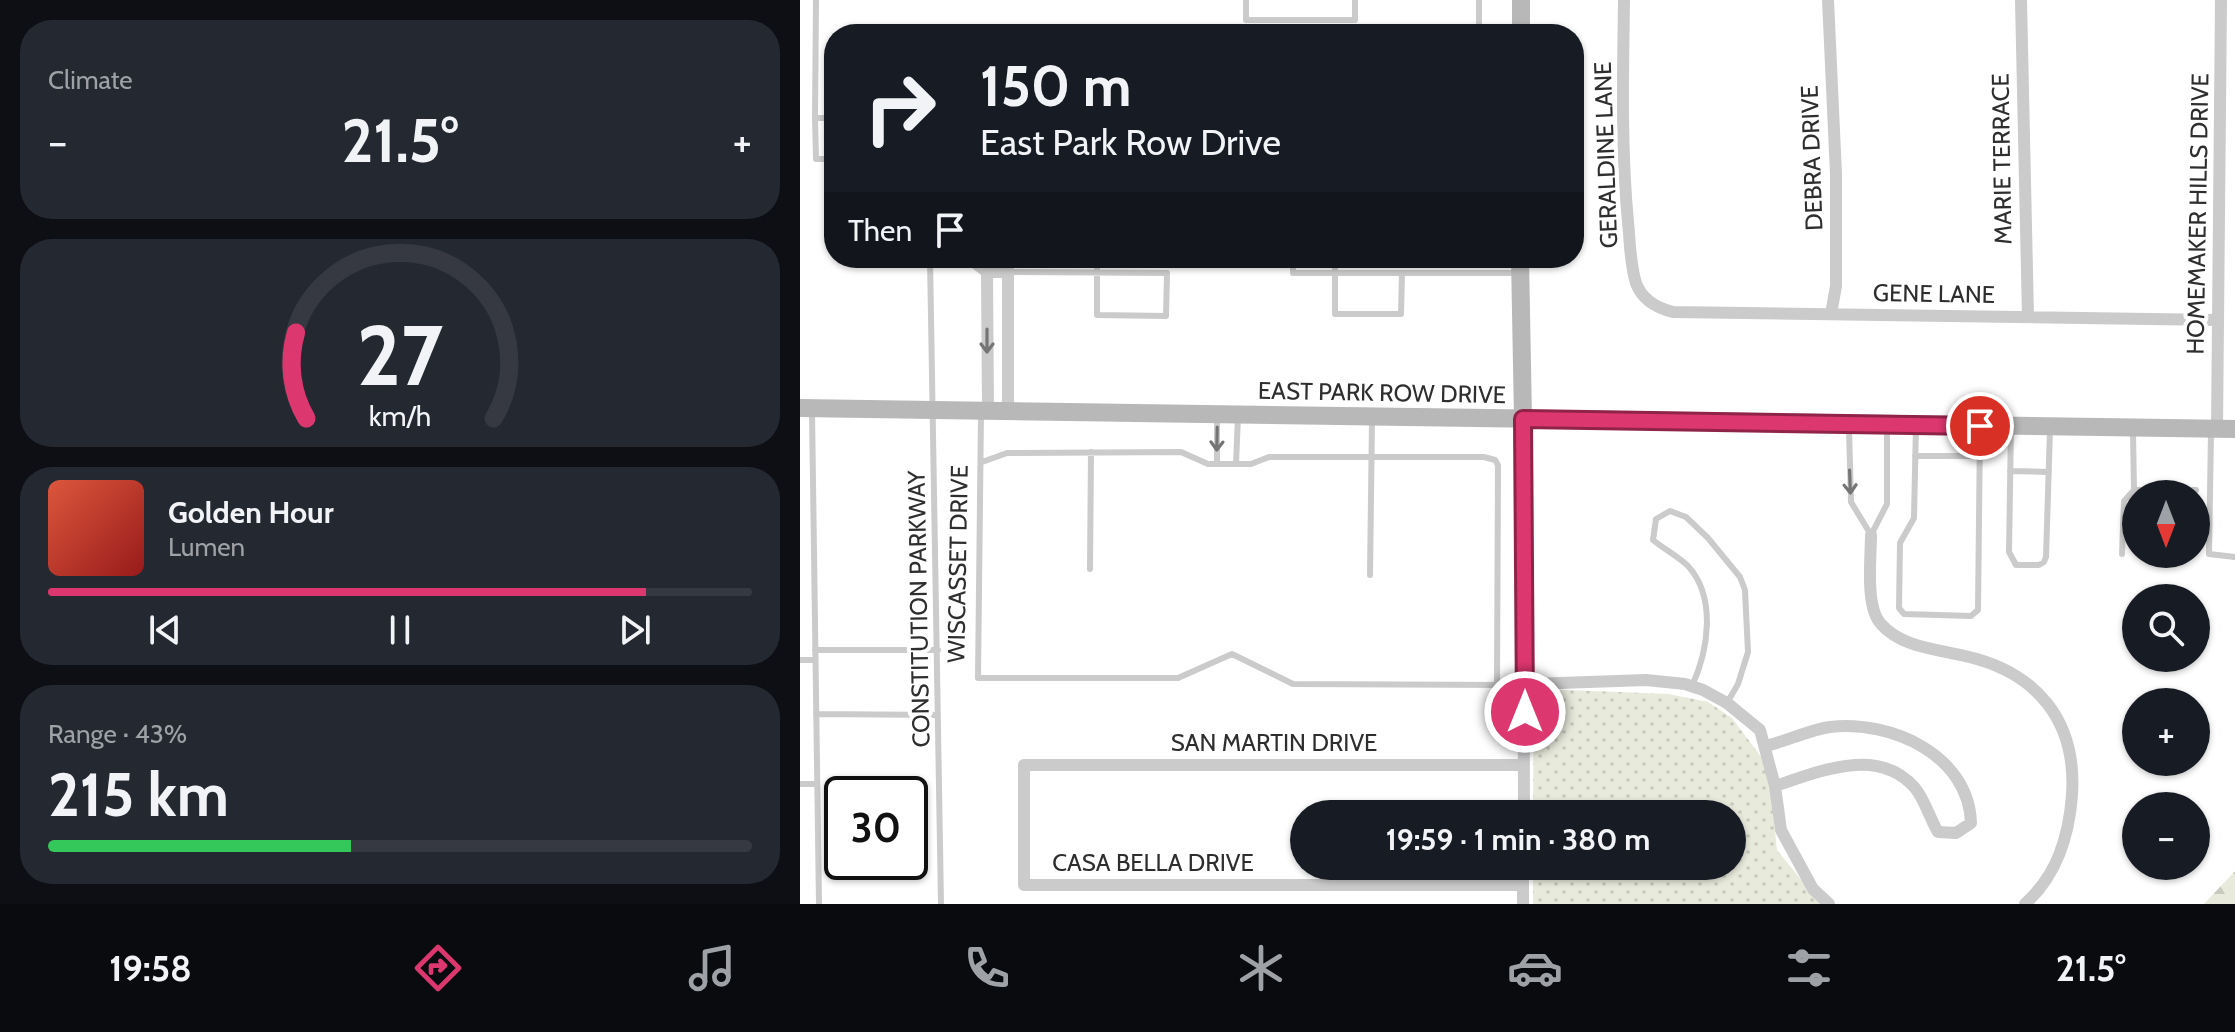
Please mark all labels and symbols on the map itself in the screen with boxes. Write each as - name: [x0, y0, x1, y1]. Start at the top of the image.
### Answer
- street label: GERALDINE LANE: [1588, 61, 1623, 249]
- street label: MARIE TERRACE: [1986, 73, 2017, 245]
- street label: HOMEMAKER HILLS DRIVE: [2181, 73, 2214, 355]
- street label: DEBRA DRIVE: [1794, 85, 1829, 231]
- street label: GENE LANE: [1873, 278, 1995, 309]
- one-way arrow: [979, 327, 995, 354]
- street label: EAST PARK ROW DRIVE: [1258, 376, 1506, 409]
- pin: [1946, 392, 2014, 460]
- one-way arrow: [1209, 425, 1225, 452]
- street label: WISCASSET DRIVE: [941, 465, 974, 663]
- one-way arrow: [1843, 468, 1858, 495]
- street label: CONSTITUTION PARKWAY: [902, 470, 935, 748]
- north arrow: [2122, 480, 2210, 568]
- position arrow: [1483, 670, 1567, 754]
- street label: SAN MARTIN DRIVE: [1171, 728, 1377, 757]
- speed limit sign: 30: [824, 776, 928, 880]
- street label: CASA BELLA DRIVE: [1052, 848, 1254, 877]

